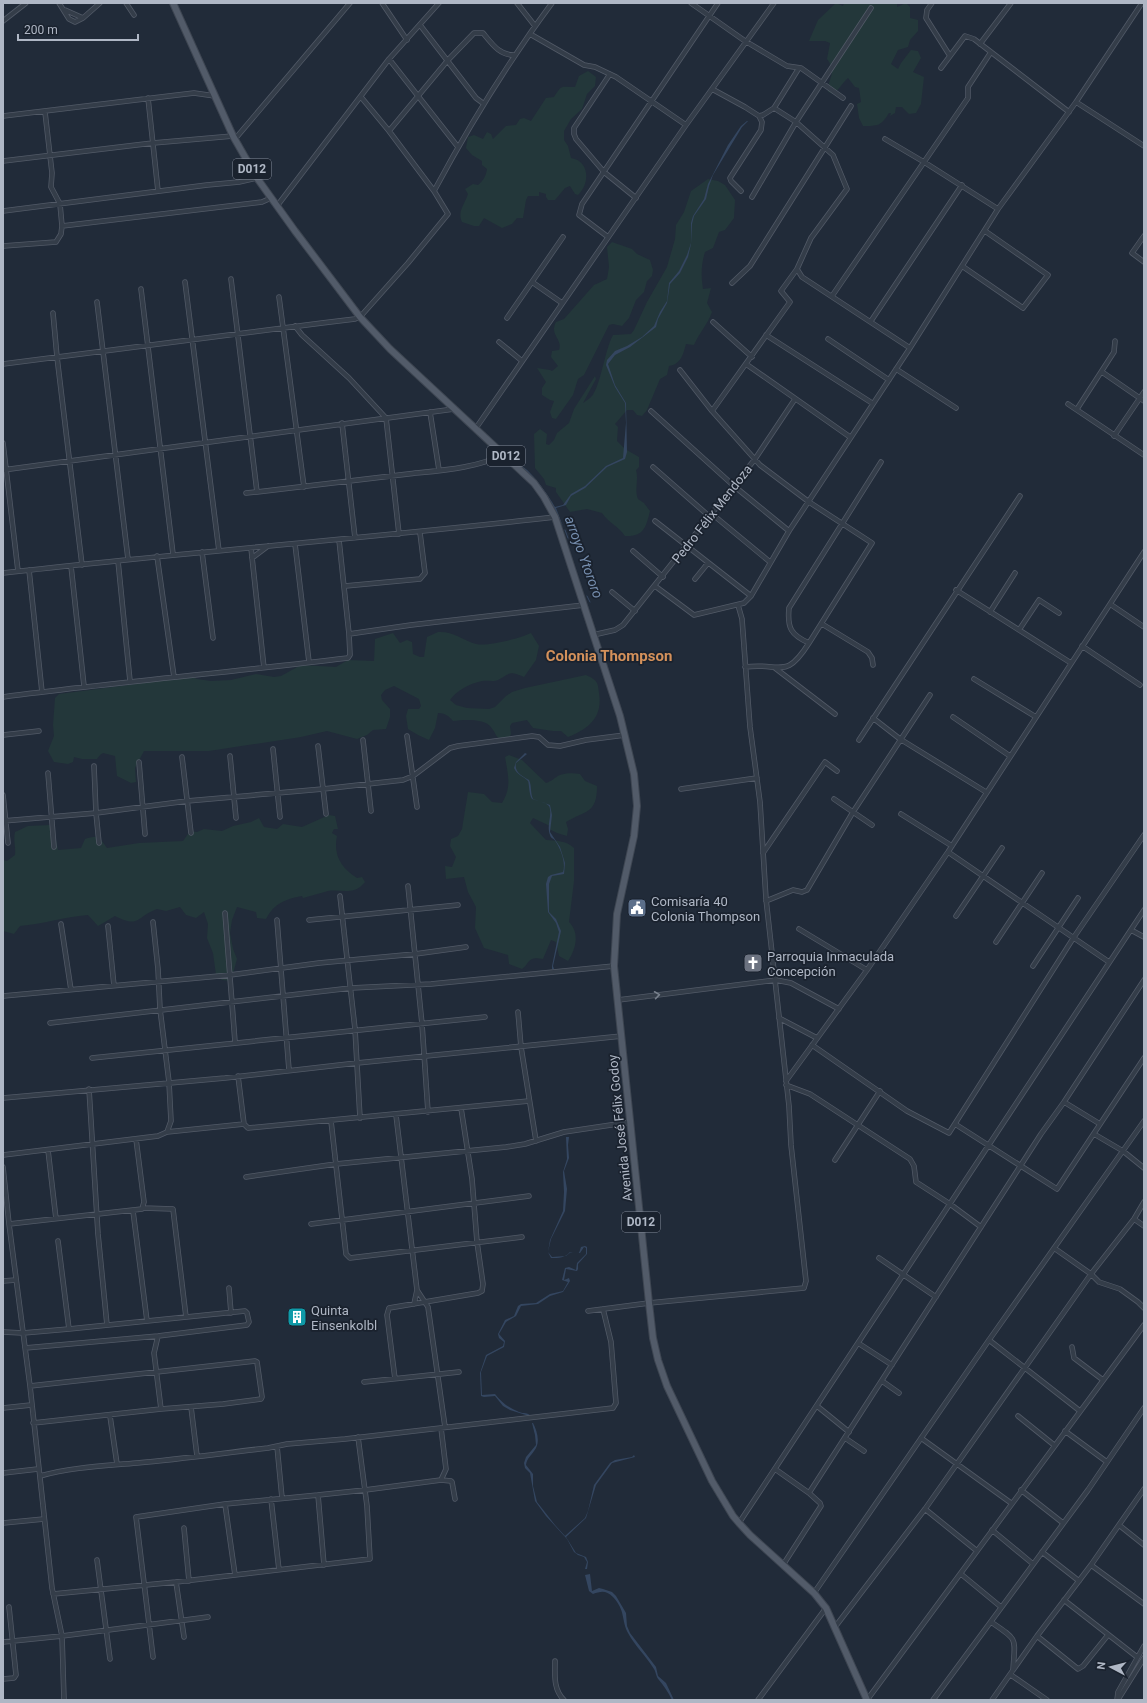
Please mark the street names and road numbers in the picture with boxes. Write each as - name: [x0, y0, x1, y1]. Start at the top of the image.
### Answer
- road number: D012: [233, 159, 271, 179]
- road number: D012: [487, 446, 525, 466]
- street label: Pedro Félix Mendoza: [669, 462, 755, 566]
- street label: Avenida José Félix Godoy: [605, 1054, 635, 1202]
- road number: D012: [622, 1212, 660, 1232]

